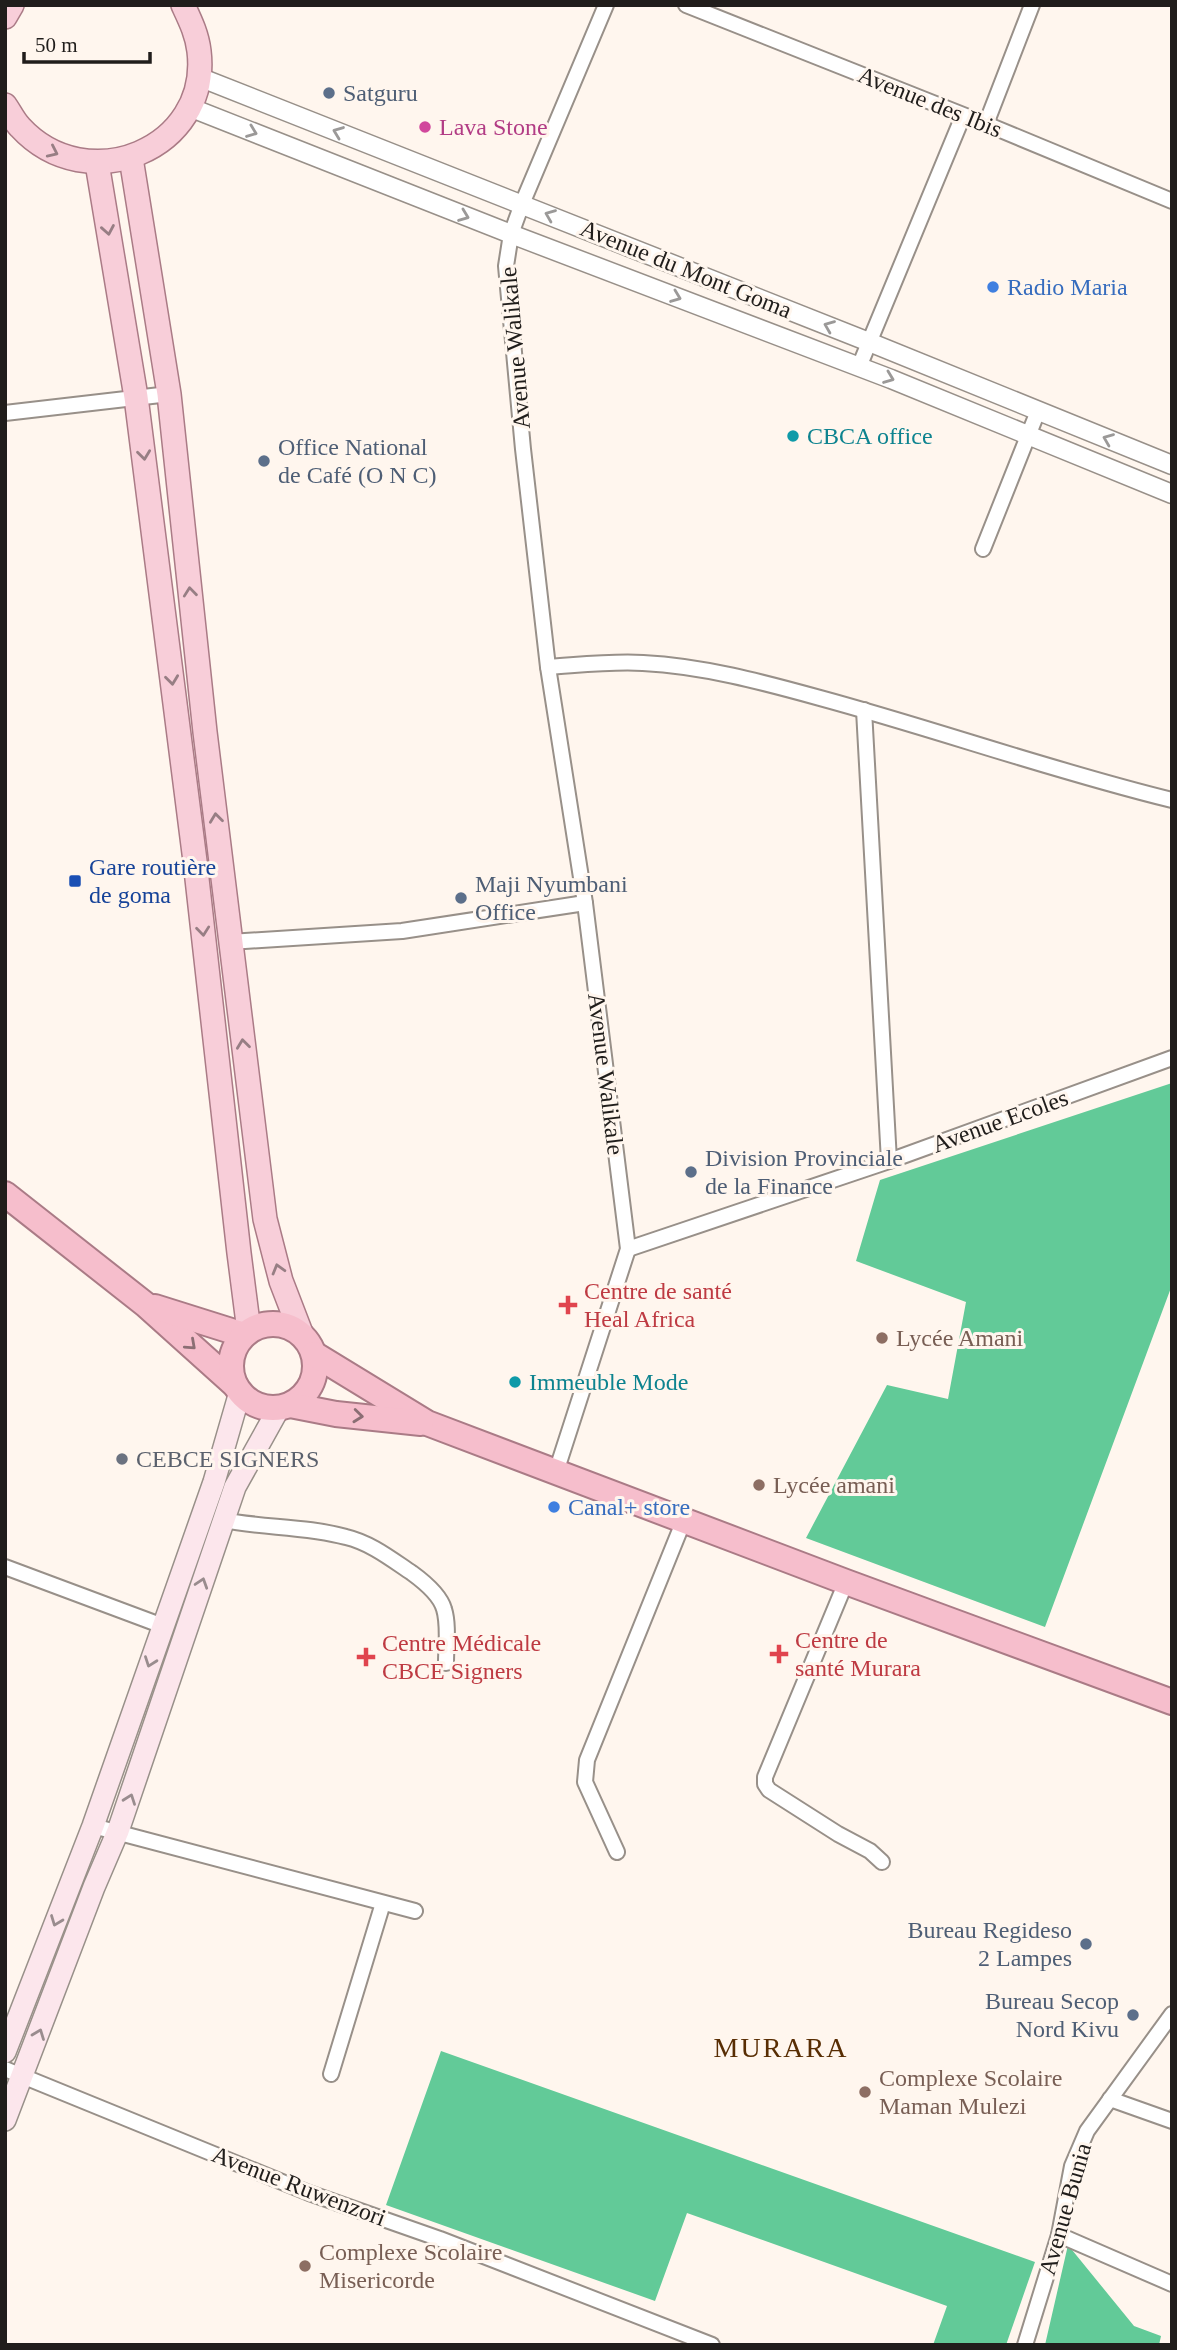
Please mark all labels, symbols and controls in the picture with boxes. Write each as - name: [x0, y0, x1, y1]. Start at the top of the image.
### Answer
- scale bar: [24, 21, 150, 65]
- text: 50 m: [35, 33, 78, 57]
- street label: Avenue des Ibis: [854, 61, 1006, 143]
- place label: Satguru: [343, 80, 418, 106]
- marker: Satguru: [321, 85, 337, 101]
- place label: Lava Stone: [439, 114, 548, 140]
- marker: Lava Stone: [417, 119, 433, 135]
- one-way arrow: [245, 124, 257, 138]
- one-way arrow: [333, 127, 345, 141]
- one-way arrow: [46, 143, 58, 157]
- one-way arrow: [457, 207, 469, 221]
- one-way arrow: [544, 210, 556, 224]
- street label: Avenue du Mont Goma: [577, 215, 796, 323]
- one-way arrow: [100, 224, 115, 236]
- street label: Avenue Walikale: [495, 266, 535, 430]
- place label: Radio Maria: [1007, 274, 1128, 300]
- marker: Radio Maria: [985, 279, 1001, 295]
- one-way arrow: [670, 289, 682, 303]
- one-way arrow: [824, 321, 836, 335]
- one-way arrow: [882, 370, 894, 384]
- place label: CBCA office: [807, 423, 933, 449]
- marker: CBCA office: [785, 428, 801, 444]
- place label: Office National de Café (O N C): [278, 434, 437, 488]
- one-way arrow: [1103, 434, 1115, 448]
- one-way arrow: [136, 449, 151, 461]
- marker: Office National de Café (O N C): [256, 453, 272, 469]
- one-way arrow: [183, 587, 198, 598]
- one-way arrow: [165, 675, 180, 686]
- one-way arrow: [208, 813, 223, 824]
- place label: Gare routière de goma: [89, 854, 216, 908]
- place label: Maji Nyumbani Office: [475, 871, 628, 925]
- marker: Gare routière de goma: [67, 873, 83, 889]
- marker: Maji Nyumbani Office: [453, 890, 469, 906]
- one-way arrow: [195, 925, 210, 936]
- street label: Avenue Walikale: [583, 991, 629, 1157]
- one-way arrow: [236, 1038, 251, 1050]
- street label: Avenue Ecoles: [928, 1084, 1072, 1158]
- place label: Division Provinciale de la Finance: [705, 1145, 903, 1199]
- marker: Division Provinciale de la Finance: [683, 1164, 699, 1180]
- one-way arrow: [272, 1263, 286, 1275]
- place label: Centre de santé Heal Africa: [584, 1278, 732, 1332]
- marker: Centre de santé Heal Africa: [558, 1295, 578, 1315]
- place label: Lycée Amani: [896, 1325, 1024, 1351]
- marker: Lycée Amani: [874, 1330, 890, 1346]
- one-way arrow: [183, 1337, 196, 1349]
- place label: Immeuble Mode: [529, 1369, 688, 1395]
- marker: Immeuble Mode: [507, 1374, 523, 1390]
- one-way arrow: [352, 1408, 363, 1423]
- place label: CEBCE SIGNERS: [136, 1446, 319, 1472]
- marker: CEBCE SIGNERS: [114, 1451, 130, 1467]
- place label: Lycée amani: [773, 1472, 895, 1498]
- marker: Lycée amani: [751, 1477, 767, 1493]
- place label: Canal+ store: [568, 1494, 690, 1520]
- marker: Canal+ store: [546, 1499, 562, 1515]
- one-way arrow: [194, 1577, 208, 1590]
- place label: Centre de santé Murara: [795, 1627, 921, 1681]
- place label: Centre Médicale CBCE Signers: [382, 1630, 541, 1684]
- marker: Centre de santé Murara: [769, 1644, 789, 1664]
- marker: Centre Médicale CBCE Signers: [356, 1647, 376, 1667]
- one-way arrow: [144, 1655, 158, 1667]
- one-way arrow: [122, 1793, 136, 1805]
- one-way arrow: [50, 1915, 64, 1927]
- place label: Bureau Regideso 2 Lampes: [907, 1917, 1072, 1971]
- marker: Bureau Regideso 2 Lampes: [1078, 1936, 1094, 1952]
- place label: Bureau Secop Nord Kivu: [985, 1988, 1119, 2042]
- marker: Bureau Secop Nord Kivu: [1125, 2007, 1141, 2023]
- one-way arrow: [31, 2028, 45, 2040]
- district label: MURARA: [714, 2032, 848, 2063]
- place label: Complexe Scolaire Maman Mulezi: [879, 2065, 1062, 2119]
- marker: Complexe Scolaire Maman Mulezi: [857, 2084, 873, 2100]
- street label: Avenue Bunia: [1034, 2140, 1096, 2278]
- street label: Avenue Ruwenzori: [208, 2141, 390, 2231]
- place label: Complexe Scolaire Misericorde: [319, 2239, 502, 2293]
- marker: Complexe Scolaire Misericorde: [297, 2258, 313, 2274]

